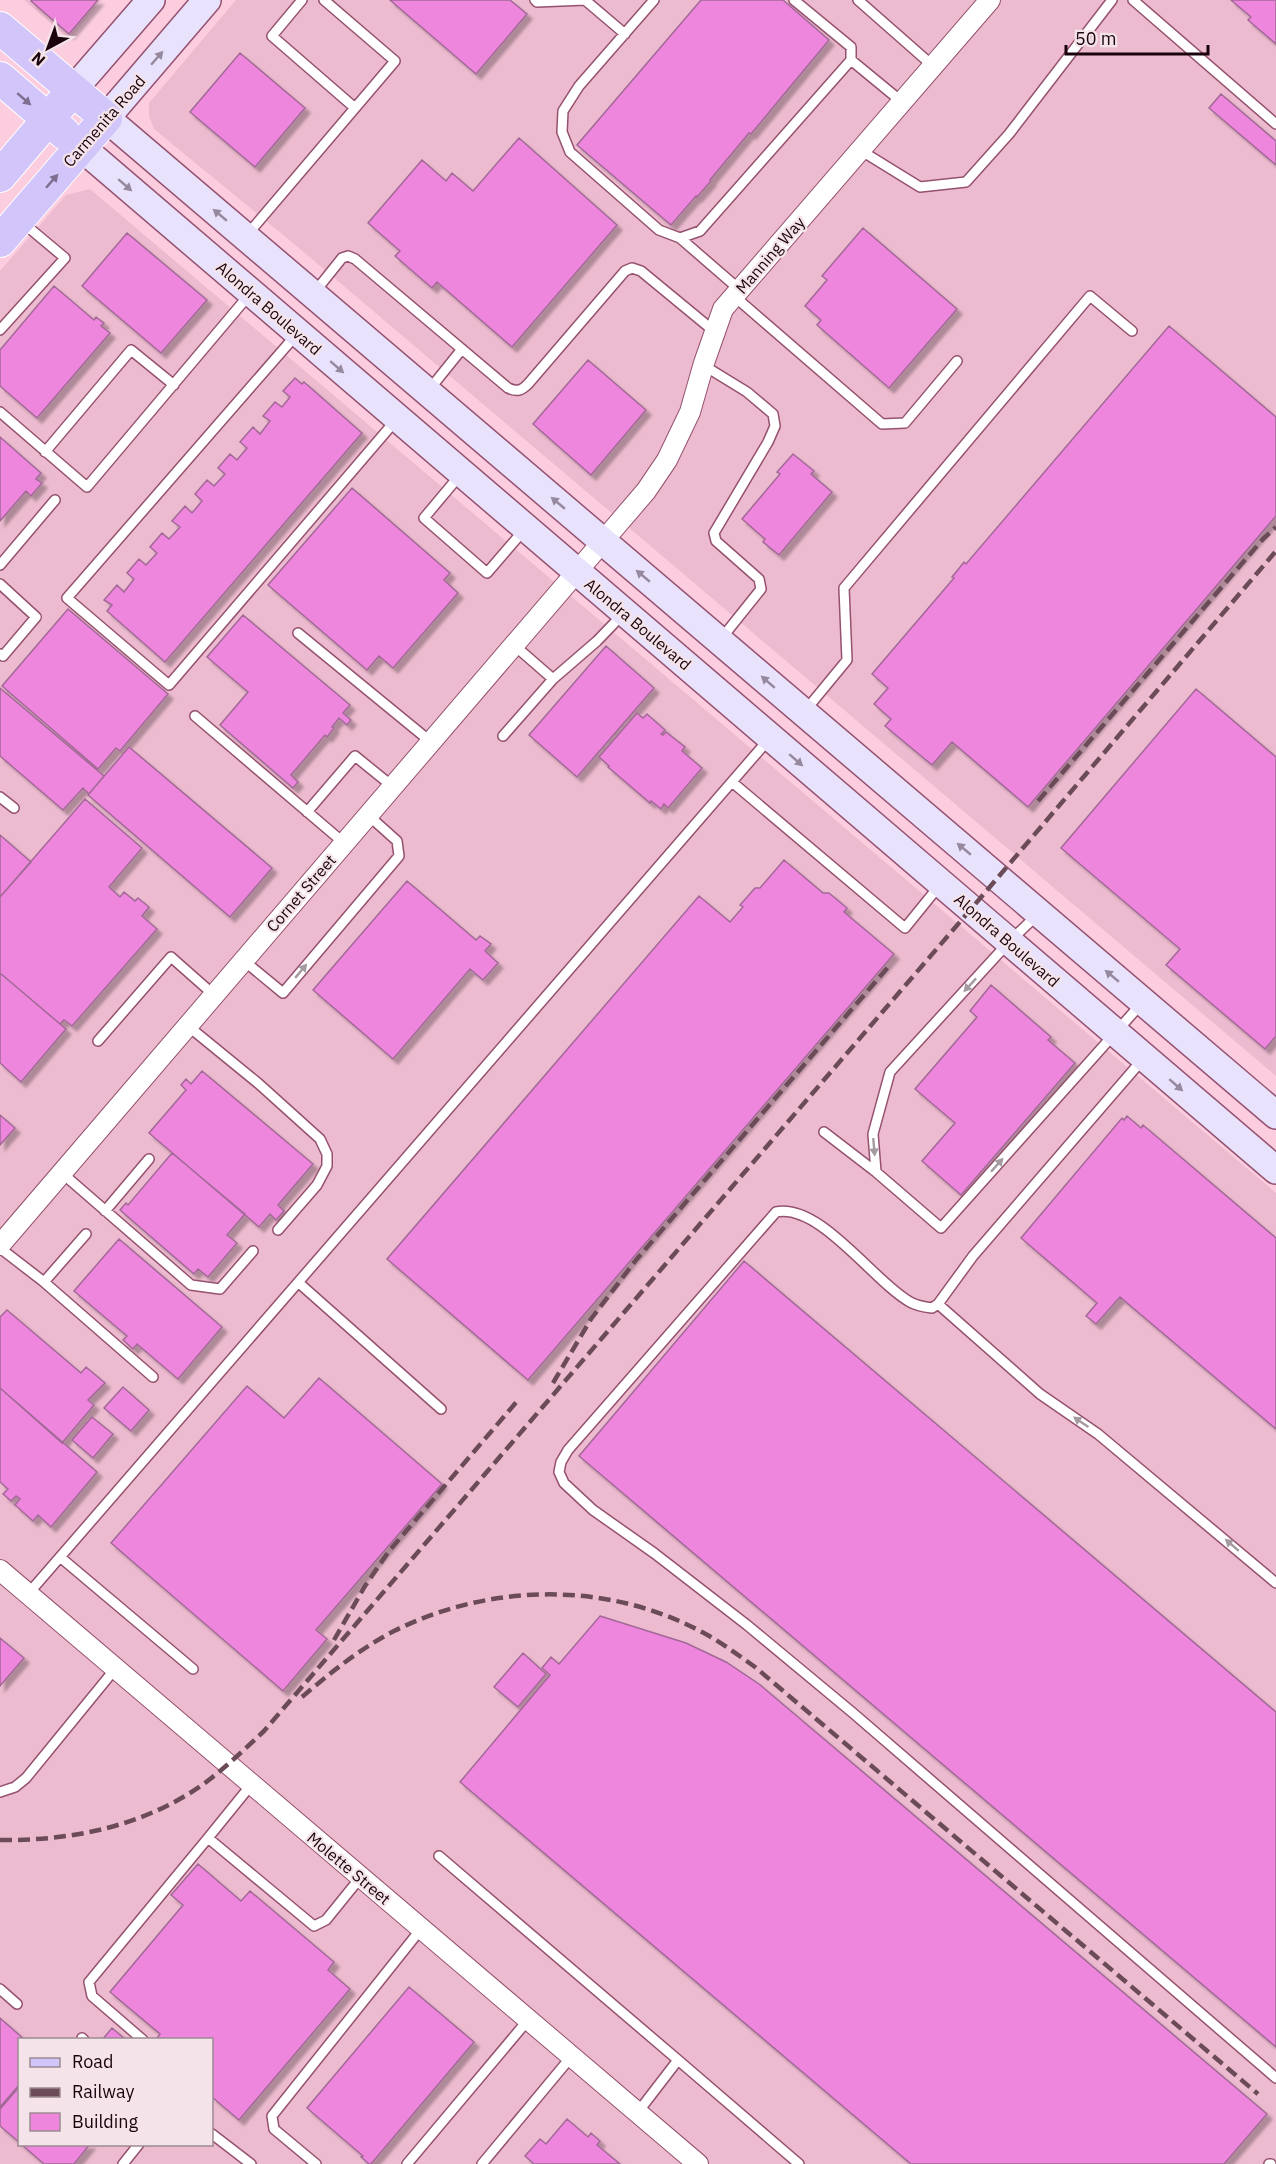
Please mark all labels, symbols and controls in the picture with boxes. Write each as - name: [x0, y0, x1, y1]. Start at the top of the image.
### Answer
- north arrow: [18, 18, 78, 78]
- scale bar: [1066, 18, 1208, 56]
- text: 50 m: [1075, 27, 1117, 50]
- text: N: [27, 48, 49, 71]
- one-way arrow: [150, 51, 163, 66]
- street label: Carmenita Road: [59, 71, 149, 171]
- one-way arrow: [16, 92, 31, 105]
- one-way arrow: [45, 174, 58, 189]
- one-way arrow: [117, 178, 132, 191]
- one-way arrow: [213, 209, 228, 222]
- street label: Manning Way: [731, 212, 809, 298]
- street label: Alondra Boulevard: [212, 257, 326, 359]
- one-way arrow: [329, 360, 344, 373]
- one-way arrow: [551, 497, 566, 510]
- one-way arrow: [636, 570, 651, 583]
- street label: Alondra Boulevard: [581, 574, 695, 674]
- one-way arrow: [761, 676, 776, 689]
- one-way arrow: [788, 753, 804, 766]
- one-way arrow: [956, 843, 972, 856]
- street label: Cornet Street: [262, 850, 340, 936]
- street label: Alondra Boulevard: [950, 889, 1064, 991]
- one-way arrow: [295, 963, 308, 979]
- one-way arrow: [1104, 969, 1120, 982]
- one-way arrow: [963, 978, 977, 992]
- one-way arrow: [1168, 1078, 1183, 1091]
- one-way arrow: [869, 1137, 879, 1156]
- one-way arrow: [990, 1158, 1003, 1173]
- one-way arrow: [1072, 1416, 1089, 1427]
- one-way arrow: [1225, 1539, 1240, 1552]
- street label: Molette Street: [303, 1827, 395, 1909]
- legend: [18, 2038, 213, 2146]
- text: Road: [72, 2050, 113, 2073]
- text: Railway: [72, 2080, 134, 2103]
- text: Building: [72, 2110, 139, 2133]

